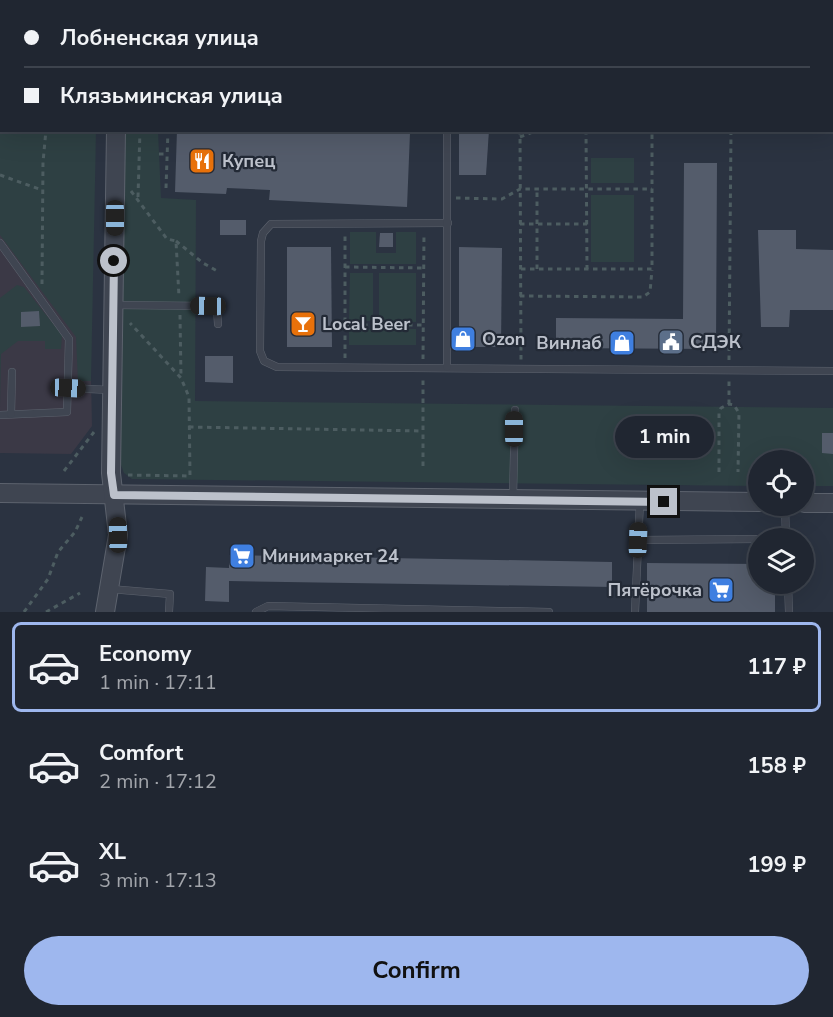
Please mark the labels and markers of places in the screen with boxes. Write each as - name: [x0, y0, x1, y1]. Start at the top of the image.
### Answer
- restaurant icon: Купец: [187, 146, 217, 176]
- place label: Купец: [222, 149, 275, 173]
- bar icon: Local Beer: [288, 309, 318, 339]
- place label: Local Beer: [322, 312, 410, 336]
- shop icon: Ozon: [448, 324, 478, 354]
- place label: Ozon: [482, 327, 525, 351]
- public building icon: СДЭК: [656, 327, 686, 357]
- shop icon: Винлаб: [607, 328, 637, 358]
- place label: СДЭК: [690, 330, 742, 354]
- place label: Винлаб: [536, 331, 602, 355]
- supermarket icon: Минимаркет 24: [227, 541, 257, 571]
- place label: Минимаркет 24: [262, 544, 399, 568]
- supermarket icon: Пятёрочка: [706, 575, 736, 605]
- place label: Пятёрочка: [608, 578, 702, 602]

